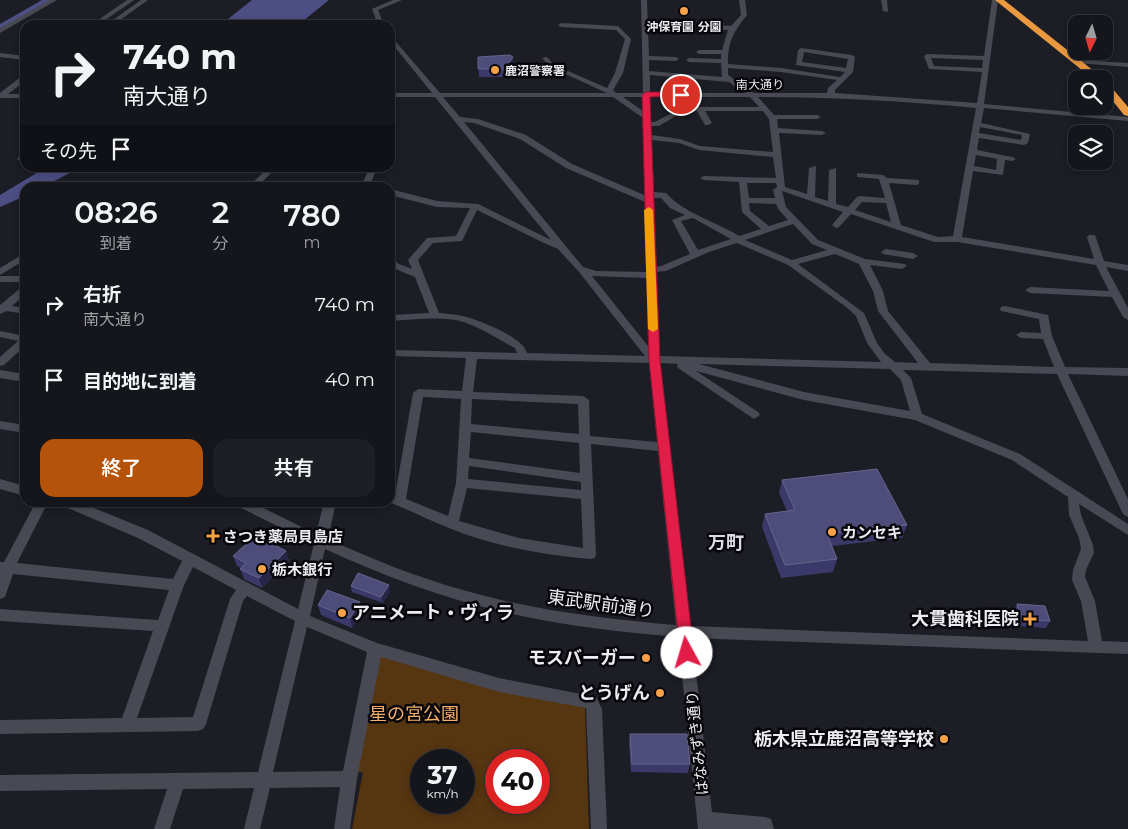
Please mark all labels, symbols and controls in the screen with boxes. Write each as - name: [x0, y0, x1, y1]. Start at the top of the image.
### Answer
- marker: 沖保育園 分園: [678, 5, 690, 17]
- north arrow: [1068, 15, 1112, 60]
- map controls: [1068, 15, 1113, 170]
- place label: 沖保育園 分園: [646, 19, 722, 34]
- text: 740 m: [123, 35, 237, 78]
- icon: right: [40, 40, 105, 105]
- place label: 鹿沼警察署: [505, 63, 565, 78]
- marker: 鹿沼警察署: [489, 64, 501, 76]
- button: search: [1068, 70, 1113, 115]
- pin: [660, 74, 702, 116]
- street label: 南大通り: [736, 77, 784, 92]
- icon: arrive: [667, 81, 695, 109]
- text: 南大通り: [123, 83, 211, 110]
- button: layers: [1068, 125, 1113, 170]
- icon: arrive: [107, 135, 135, 163]
- text: その先: [40, 140, 97, 163]
- text: 08:26: [74, 194, 158, 231]
- text: 2: [212, 194, 229, 231]
- text: 780: [283, 197, 341, 234]
- text: m: [304, 233, 321, 252]
- text: 到着: [100, 234, 132, 253]
- text: 分: [212, 234, 228, 253]
- text: 右折: [83, 283, 121, 306]
- icon: right: [40, 291, 68, 319]
- text: 740 m: [315, 293, 375, 316]
- text: 南大通り: [83, 310, 147, 329]
- icon: arrive: [40, 366, 68, 394]
- text: 40 m: [325, 368, 375, 391]
- text: 目的地に到着: [83, 370, 197, 393]
- button: 終了: [40, 439, 203, 497]
- button: 共有: [213, 439, 375, 497]
- place label: カンセキ: [842, 523, 902, 542]
- marker: カンセキ: [826, 526, 838, 538]
- place label: さつき薬局貝島店: [223, 527, 343, 546]
- marker: さつき薬局貝島店: [207, 530, 219, 542]
- district label: 万町: [708, 532, 744, 554]
- place label: 栃木銀行: [272, 560, 332, 579]
- marker: 栃木銀行: [256, 563, 268, 575]
- street label: 東武駅前通り: [546, 586, 656, 622]
- place label: アニメート・ヴィラ: [352, 602, 514, 624]
- marker: アニメート・ヴィラ: [336, 607, 348, 619]
- place label: 大貫歯科医院: [911, 608, 1019, 630]
- marker: 大貫歯科医院: [1023, 612, 1037, 626]
- position arrow: [660, 626, 712, 678]
- place label: モスバーガー: [528, 647, 636, 669]
- marker: モスバーガー: [640, 652, 652, 664]
- place label: とうげん: [578, 682, 650, 704]
- marker: とうげん: [654, 687, 666, 699]
- street label: はなみずき通り: [682, 690, 712, 796]
- park label: 星の宮公園: [369, 703, 459, 725]
- place label: 栃木県立鹿沼高等学校: [754, 728, 934, 750]
- marker: 栃木県立鹿沼高等学校: [938, 733, 950, 745]
- speed limit sign: 40: [485, 749, 550, 814]
- text: 37: [427, 760, 458, 790]
- text: km/h: [426, 786, 459, 801]

